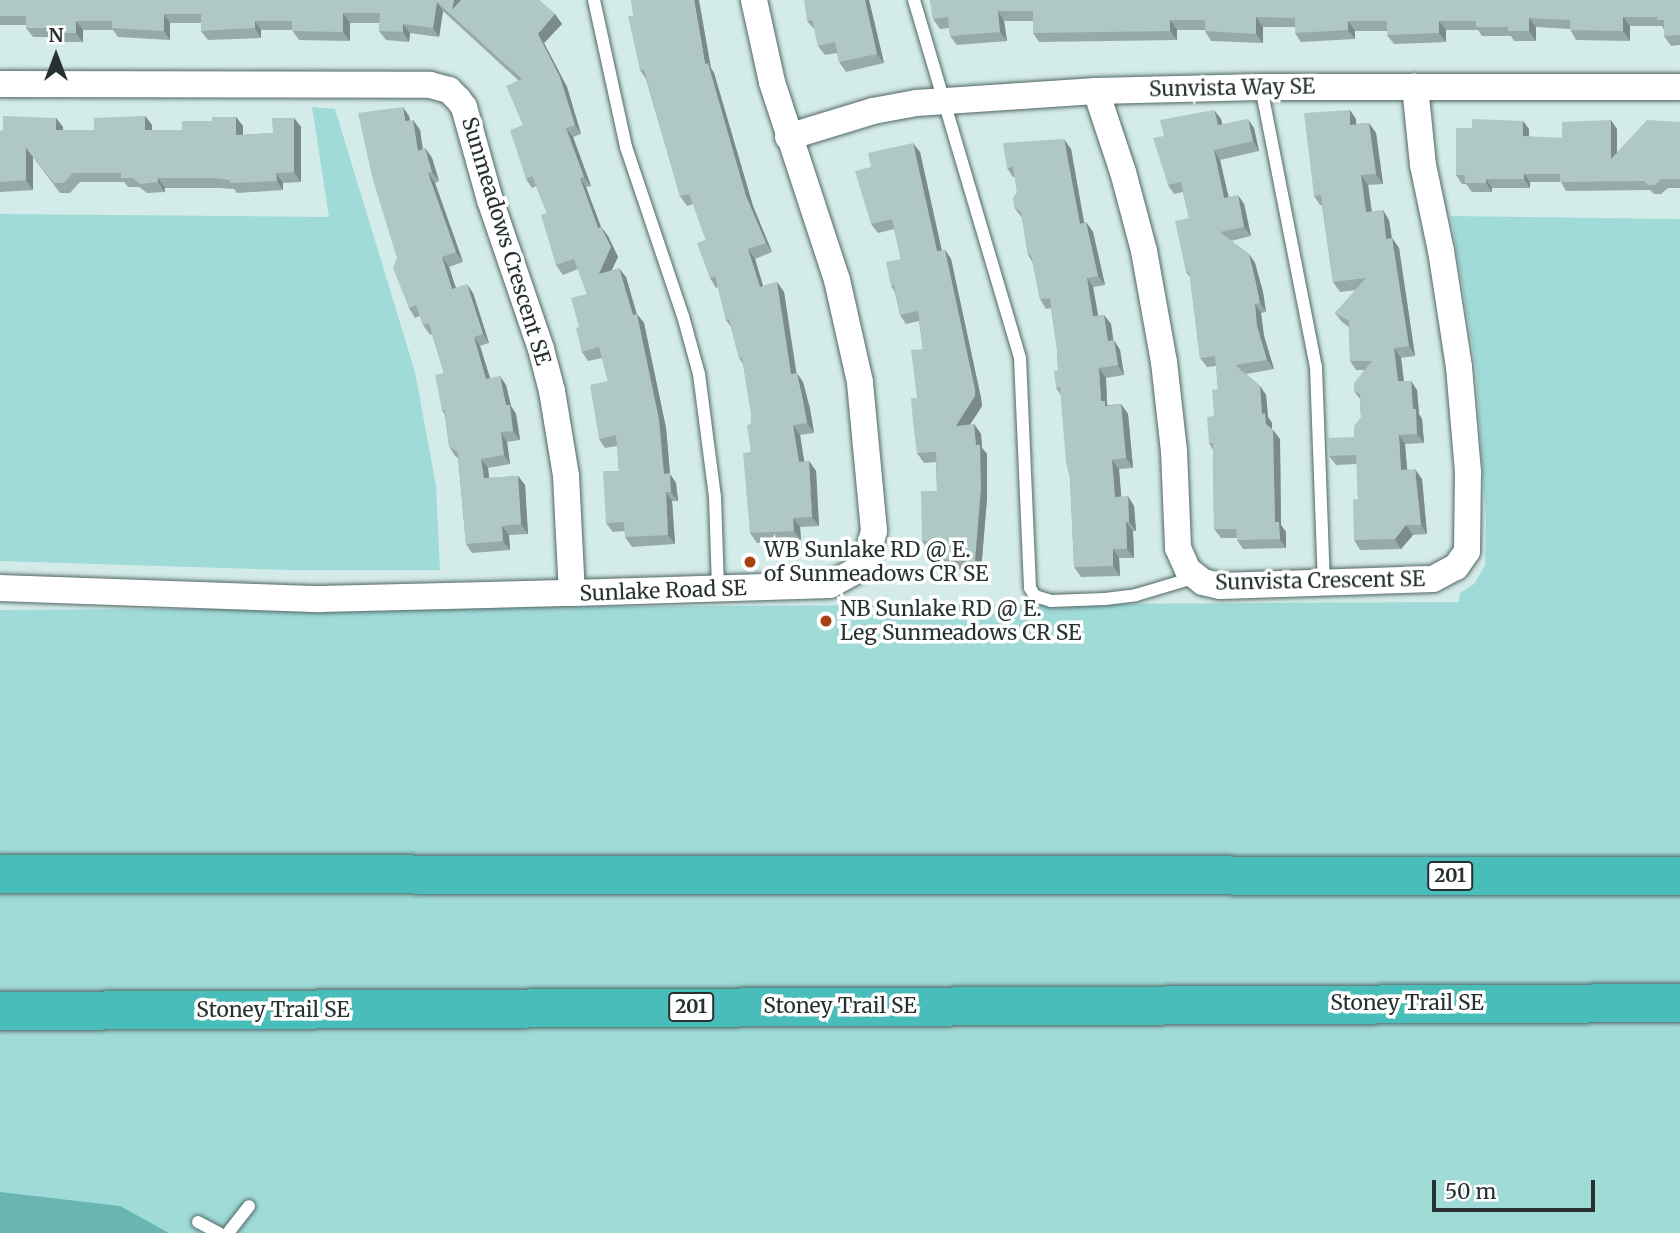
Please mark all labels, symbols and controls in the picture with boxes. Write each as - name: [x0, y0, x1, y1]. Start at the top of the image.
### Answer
- north arrow: [21, 21, 91, 91]
- text: N: [48, 23, 64, 47]
- street label: Sunvista Way SE: [1149, 74, 1315, 102]
- street label: Sunmeadows Crescent SE: [456, 114, 556, 368]
- place label: WB Sunlake RD @ E. of Sunmeadows CR SE: [764, 537, 988, 587]
- marker: WB Sunlake RD @ E. of Sunmeadows CR SE: [742, 554, 758, 570]
- street label: Sunvista Crescent SE: [1215, 567, 1425, 595]
- street label: Sunlake Road SE: [579, 575, 747, 607]
- place label: NB Sunlake RD @ E. Leg Sunmeadows CR SE: [840, 596, 1081, 646]
- marker: NB Sunlake RD @ E. Leg Sunmeadows CR SE: [818, 613, 834, 629]
- road number: 201: [1426, 860, 1474, 891]
- street label: Stoney Trail SE: [1330, 990, 1484, 1016]
- road number: 201: [666, 992, 716, 1023]
- street label: Stoney Trail SE: [763, 993, 917, 1019]
- street label: Stoney Trail SE: [196, 997, 350, 1023]
- scale bar: [1435, 1166, 1598, 1210]
- text: 50 m: [1445, 1178, 1496, 1205]

